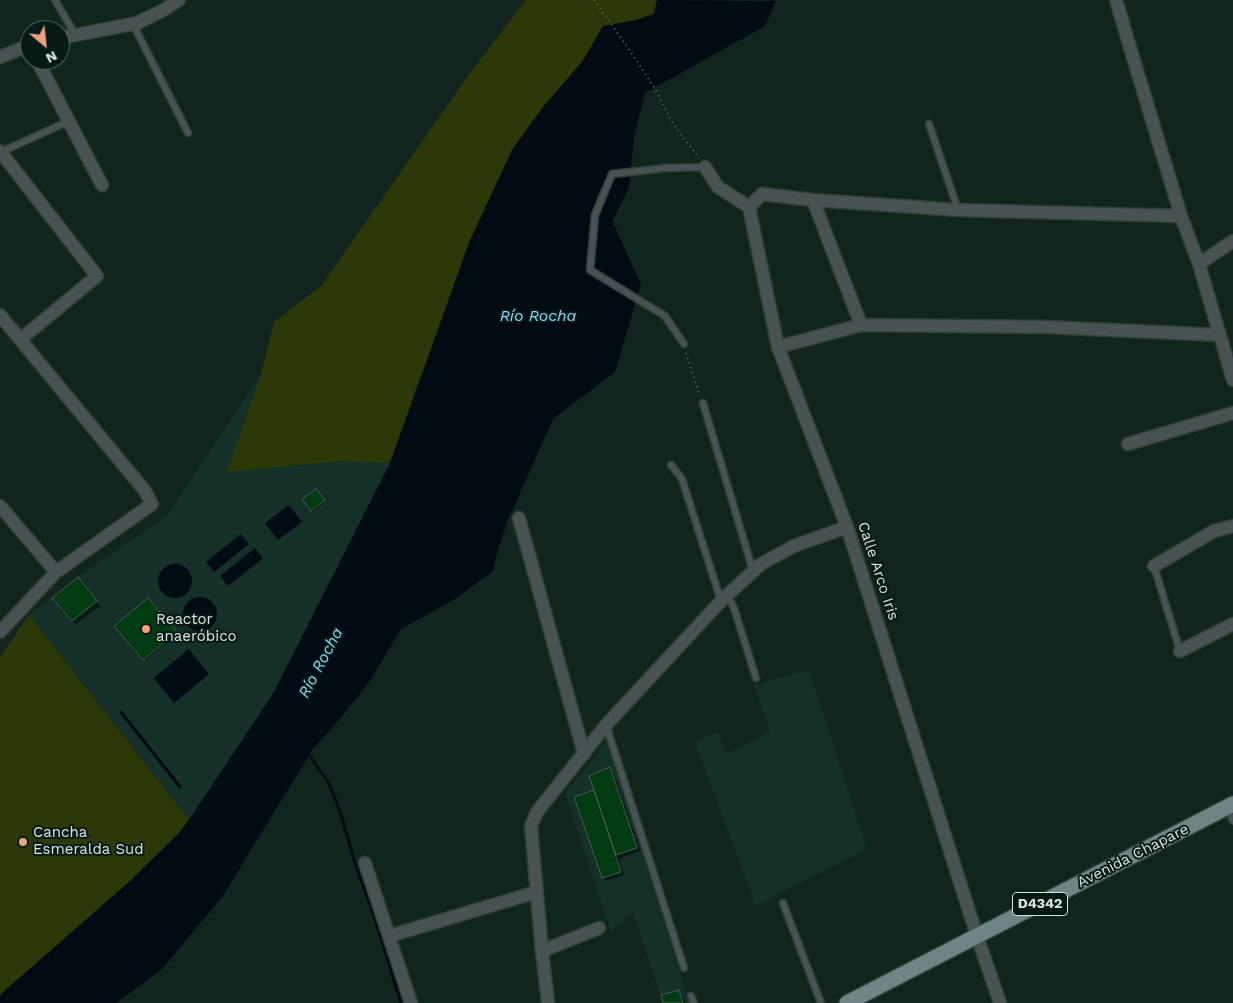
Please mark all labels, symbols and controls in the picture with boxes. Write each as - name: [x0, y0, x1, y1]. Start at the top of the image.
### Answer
- north arrow: [20, 20, 70, 70]
- text: N: [43, 48, 60, 67]
- water label: Río Rocha: [500, 306, 576, 326]
- street label: Calle Arco Iris: [854, 520, 902, 622]
- place label: Reactor anaeróbico: [156, 611, 237, 646]
- marker: Reactor anaeróbico: [140, 623, 152, 635]
- water label: Río Rocha: [295, 625, 347, 701]
- street label: Avenida Chapare: [1074, 820, 1192, 892]
- place label: Cancha Esmeralda Sud: [33, 824, 144, 859]
- marker: Cancha Esmeralda Sud: [17, 836, 29, 848]
- road number: D4342: [1012, 892, 1068, 916]

